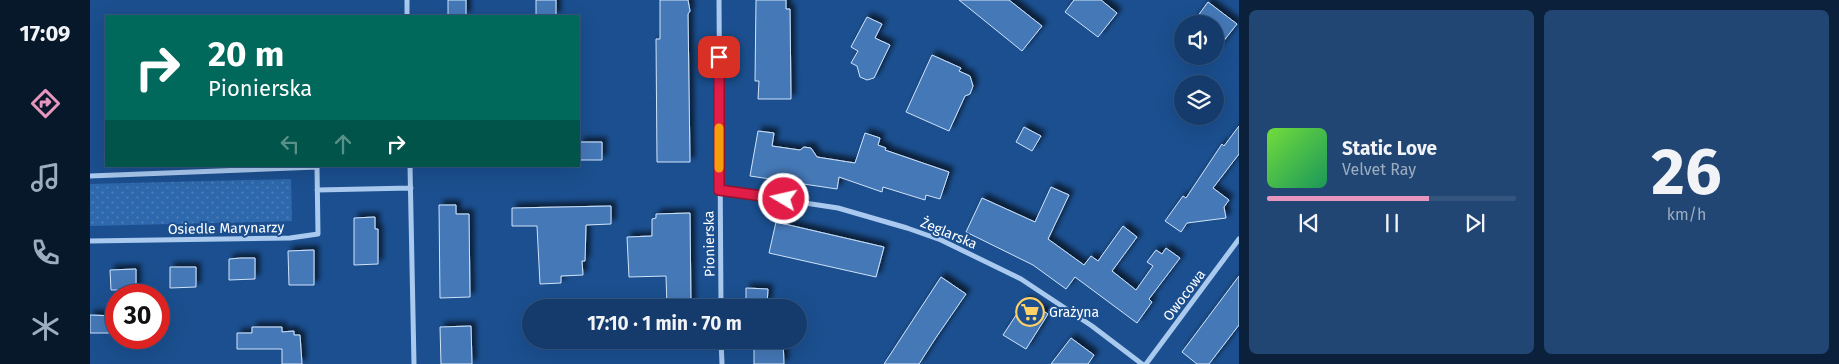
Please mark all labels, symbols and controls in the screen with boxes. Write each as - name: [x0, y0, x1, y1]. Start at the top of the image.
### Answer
- map controls: [1174, 15, 1224, 125]
- button: sound: [1174, 15, 1224, 65]
- text: 17:09: [20, 20, 70, 47]
- text: 20 m: [208, 33, 284, 75]
- icon: right: [125, 35, 190, 100]
- pin: [698, 36, 740, 78]
- icon: arrive: [705, 43, 733, 71]
- text: Pionierska: [208, 75, 312, 102]
- button: layers: [1174, 75, 1224, 125]
- icon: directions: [28, 86, 63, 121]
- icon: left: [276, 130, 304, 158]
- icon: ahead: [329, 130, 357, 158]
- icon: right: [382, 130, 410, 158]
- text: 26: [1651, 133, 1722, 211]
- text: Static Love: [1342, 137, 1437, 160]
- icon: music: [28, 160, 63, 195]
- text: Velvet Ray: [1342, 160, 1416, 179]
- position arrow: [757, 172, 809, 224]
- text: km/h: [1667, 205, 1706, 224]
- icon: previous: [1295, 209, 1323, 237]
- icon: pause: [1378, 209, 1406, 237]
- icon: next: [1461, 209, 1489, 237]
- street label: Pionierska: [700, 211, 719, 277]
- street label: Żeglarska: [918, 213, 980, 253]
- street label: Osiedle Marynarzy: [168, 219, 284, 238]
- icon: phone: [28, 235, 63, 270]
- street label: Owocowa: [1160, 266, 1209, 324]
- speed limit sign: 30: [105, 284, 170, 349]
- supermarket icon: Grażyna: [1015, 297, 1045, 327]
- place label: Grażyna: [1049, 304, 1099, 321]
- icon: climate: [28, 309, 63, 344]
- text: 17:10 · 1 min · 70 m: [587, 312, 742, 335]

